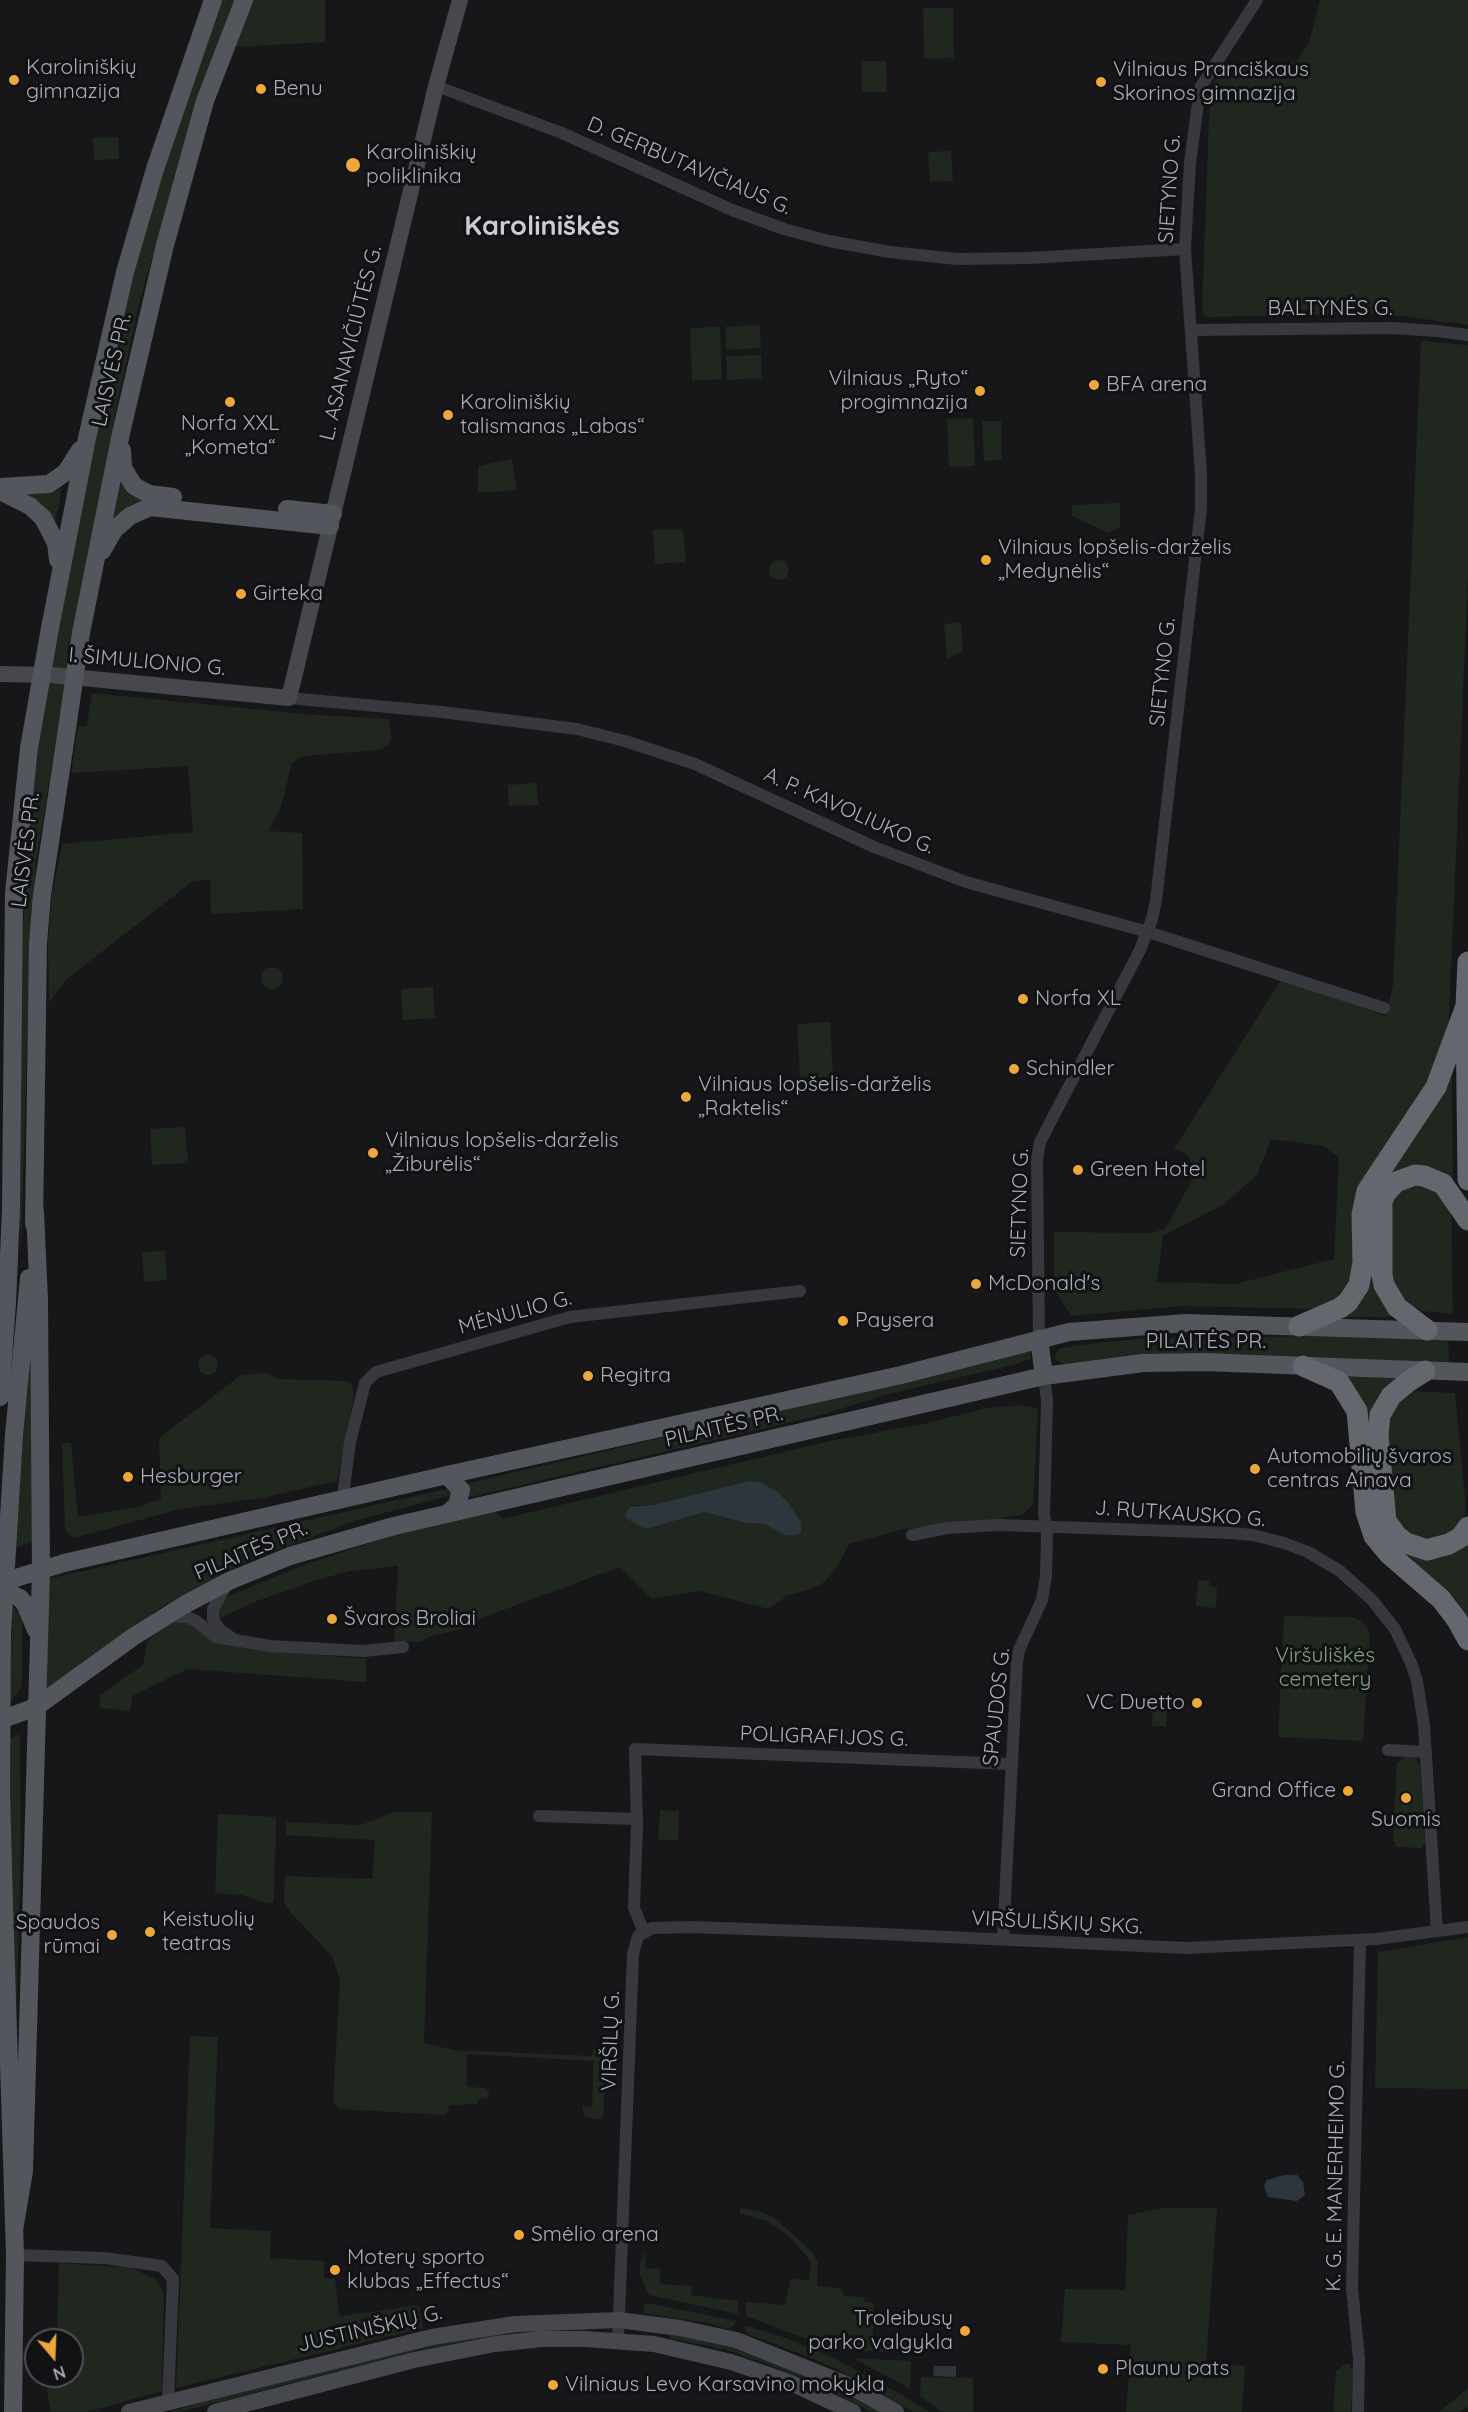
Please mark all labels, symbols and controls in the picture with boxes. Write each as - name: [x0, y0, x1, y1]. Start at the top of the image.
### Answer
- place label: Karoliniškių gimnazija: [26, 55, 137, 105]
- place label: Vilniaus Pranciškaus Skorinos gimnazija: [1113, 57, 1309, 107]
- marker: Karoliniškių gimnazija: [7, 73, 21, 87]
- marker: Vilniaus Pranciškaus Skorinos gimnazija: [1094, 75, 1108, 89]
- place label: Benu: [273, 76, 323, 102]
- marker: Benu: [254, 82, 268, 96]
- street label: D. GERBUTAVIČIAUS G.: [583, 112, 795, 220]
- street label: SIETYNO G.: [1154, 134, 1186, 244]
- place label: Karoliniškių poliklinika: [366, 140, 477, 190]
- marker: Karoliniškių poliklinika: [344, 156, 362, 174]
- district label: Karoliniškės: [464, 211, 620, 243]
- street label: L. ASANAVIČIŪTĖS G.: [315, 243, 387, 443]
- street label: BALTYNĖS G.: [1268, 296, 1392, 322]
- street label: LAISVĖS PR.: [87, 311, 137, 429]
- place label: Vilniaus „Ryto“ progimnazija: [828, 366, 968, 416]
- place label: BFA arena: [1106, 372, 1207, 398]
- marker: BFA arena: [1087, 378, 1101, 392]
- marker: Vilniaus „Ryto“ progimnazija: [973, 384, 987, 398]
- place label: Karoliniškių talismanas „Labas“: [460, 390, 644, 440]
- marker: Norfa XXL „Kometa“: [223, 395, 237, 409]
- marker: Karoliniškių talismanas „Labas“: [441, 408, 455, 422]
- place label: Norfa XXL „Kometa“: [181, 411, 279, 461]
- place label: Vilniaus lopšelis-darželis „Medynėlis“: [998, 535, 1232, 585]
- marker: Vilniaus lopšelis-darželis „Medynėlis“: [979, 553, 993, 567]
- place label: Girteka: [253, 581, 323, 607]
- marker: Girteka: [234, 587, 248, 601]
- street label: SIETYNO G.: [1145, 616, 1181, 728]
- street label: I. ŠIMULIONIO G.: [67, 643, 227, 681]
- street label: A. P. KAVOLIUKO G.: [760, 762, 938, 860]
- street label: LAISVĖS PR.: [6, 791, 46, 909]
- place label: Norfa XL: [1035, 986, 1121, 1012]
- marker: Norfa XL: [1016, 992, 1030, 1006]
- place label: Schindler: [1026, 1056, 1115, 1082]
- marker: Schindler: [1007, 1062, 1021, 1076]
- place label: Vilniaus lopšelis-darželis „Raktelis“: [698, 1072, 932, 1122]
- marker: Vilniaus lopšelis-darželis „Raktelis“: [679, 1090, 693, 1104]
- place label: Vilniaus lopšelis-darželis „Žiburėlis“: [385, 1128, 619, 1178]
- marker: Vilniaus lopšelis-darželis „Žiburėlis“: [366, 1146, 380, 1160]
- street label: SIETYNO G.: [1006, 1148, 1034, 1258]
- place label: Green Hotel: [1090, 1157, 1205, 1183]
- marker: Green Hotel: [1071, 1163, 1085, 1177]
- place label: McDonald's: [988, 1271, 1100, 1297]
- marker: McDonald's: [969, 1277, 983, 1291]
- street label: MĖNULIO G.: [456, 1286, 574, 1340]
- place label: Paysera: [855, 1308, 934, 1334]
- marker: Paysera: [836, 1314, 850, 1328]
- street label: PILAITĖS PR.: [1146, 1329, 1266, 1355]
- place label: Regitra: [600, 1363, 671, 1389]
- marker: Regitra: [581, 1369, 595, 1383]
- street label: PILAITĖS PR.: [663, 1401, 785, 1453]
- place label: Automobilių švaros centras Ainava: [1267, 1444, 1452, 1494]
- marker: Automobilių švaros centras Ainava: [1248, 1462, 1262, 1476]
- place label: Hesburger: [140, 1464, 242, 1490]
- marker: Hesburger: [121, 1470, 135, 1484]
- street label: J. RUTKAUSKO G.: [1094, 1495, 1266, 1533]
- street label: PILAITĖS PR.: [191, 1516, 311, 1586]
- place label: Švaros Broliai: [344, 1606, 476, 1632]
- marker: Švaros Broliai: [325, 1612, 339, 1626]
- park label: Viršuliškės cemetery: [1275, 1643, 1375, 1693]
- street label: SPAUDOS G.: [978, 1647, 1016, 1767]
- place label: VC Duetto: [1086, 1690, 1185, 1716]
- marker: VC Duetto: [1190, 1696, 1204, 1710]
- street label: POLIGRAFIJOS G.: [739, 1721, 909, 1753]
- place label: Grand Office: [1212, 1778, 1336, 1804]
- marker: Grand Office: [1341, 1784, 1355, 1798]
- marker: Suomis: [1399, 1791, 1413, 1805]
- place label: Suomis: [1371, 1807, 1441, 1833]
- street label: VIRŠULIŠKIŲ SKG.: [970, 1906, 1144, 1940]
- place label: Keistuolių teatras: [162, 1907, 255, 1957]
- place label: Spaudos rūmai: [16, 1910, 100, 1960]
- marker: Keistuolių teatras: [143, 1925, 157, 1939]
- marker: Spaudos rūmai: [105, 1928, 119, 1942]
- street label: VIRŠILŲ G.: [597, 1990, 625, 2092]
- street label: K. G. E. MANERHEIMO G.: [1321, 2060, 1351, 2292]
- place label: Smėlio arena: [531, 2222, 659, 2248]
- marker: Smėlio arena: [512, 2228, 526, 2242]
- place label: Moterų sporto klubas „Effectus“: [347, 2245, 508, 2295]
- marker: Moterų sporto klubas „Effectus“: [328, 2263, 342, 2277]
- street label: JUSTINIŠKIŲ G.: [295, 2300, 445, 2358]
- place label: Troleibusų parko valgykla: [808, 2306, 953, 2356]
- marker: Troleibusų parko valgykla: [958, 2324, 972, 2338]
- north arrow: [24, 2328, 84, 2388]
- place label: Plaunu pats: [1115, 2356, 1229, 2382]
- text: N: [50, 2362, 68, 2384]
- marker: Plaunu pats: [1096, 2362, 1110, 2376]
- place label: Vilniaus Levo Karsavino mokykla: [565, 2372, 885, 2398]
- marker: Vilniaus Levo Karsavino mokykla: [546, 2378, 560, 2392]

